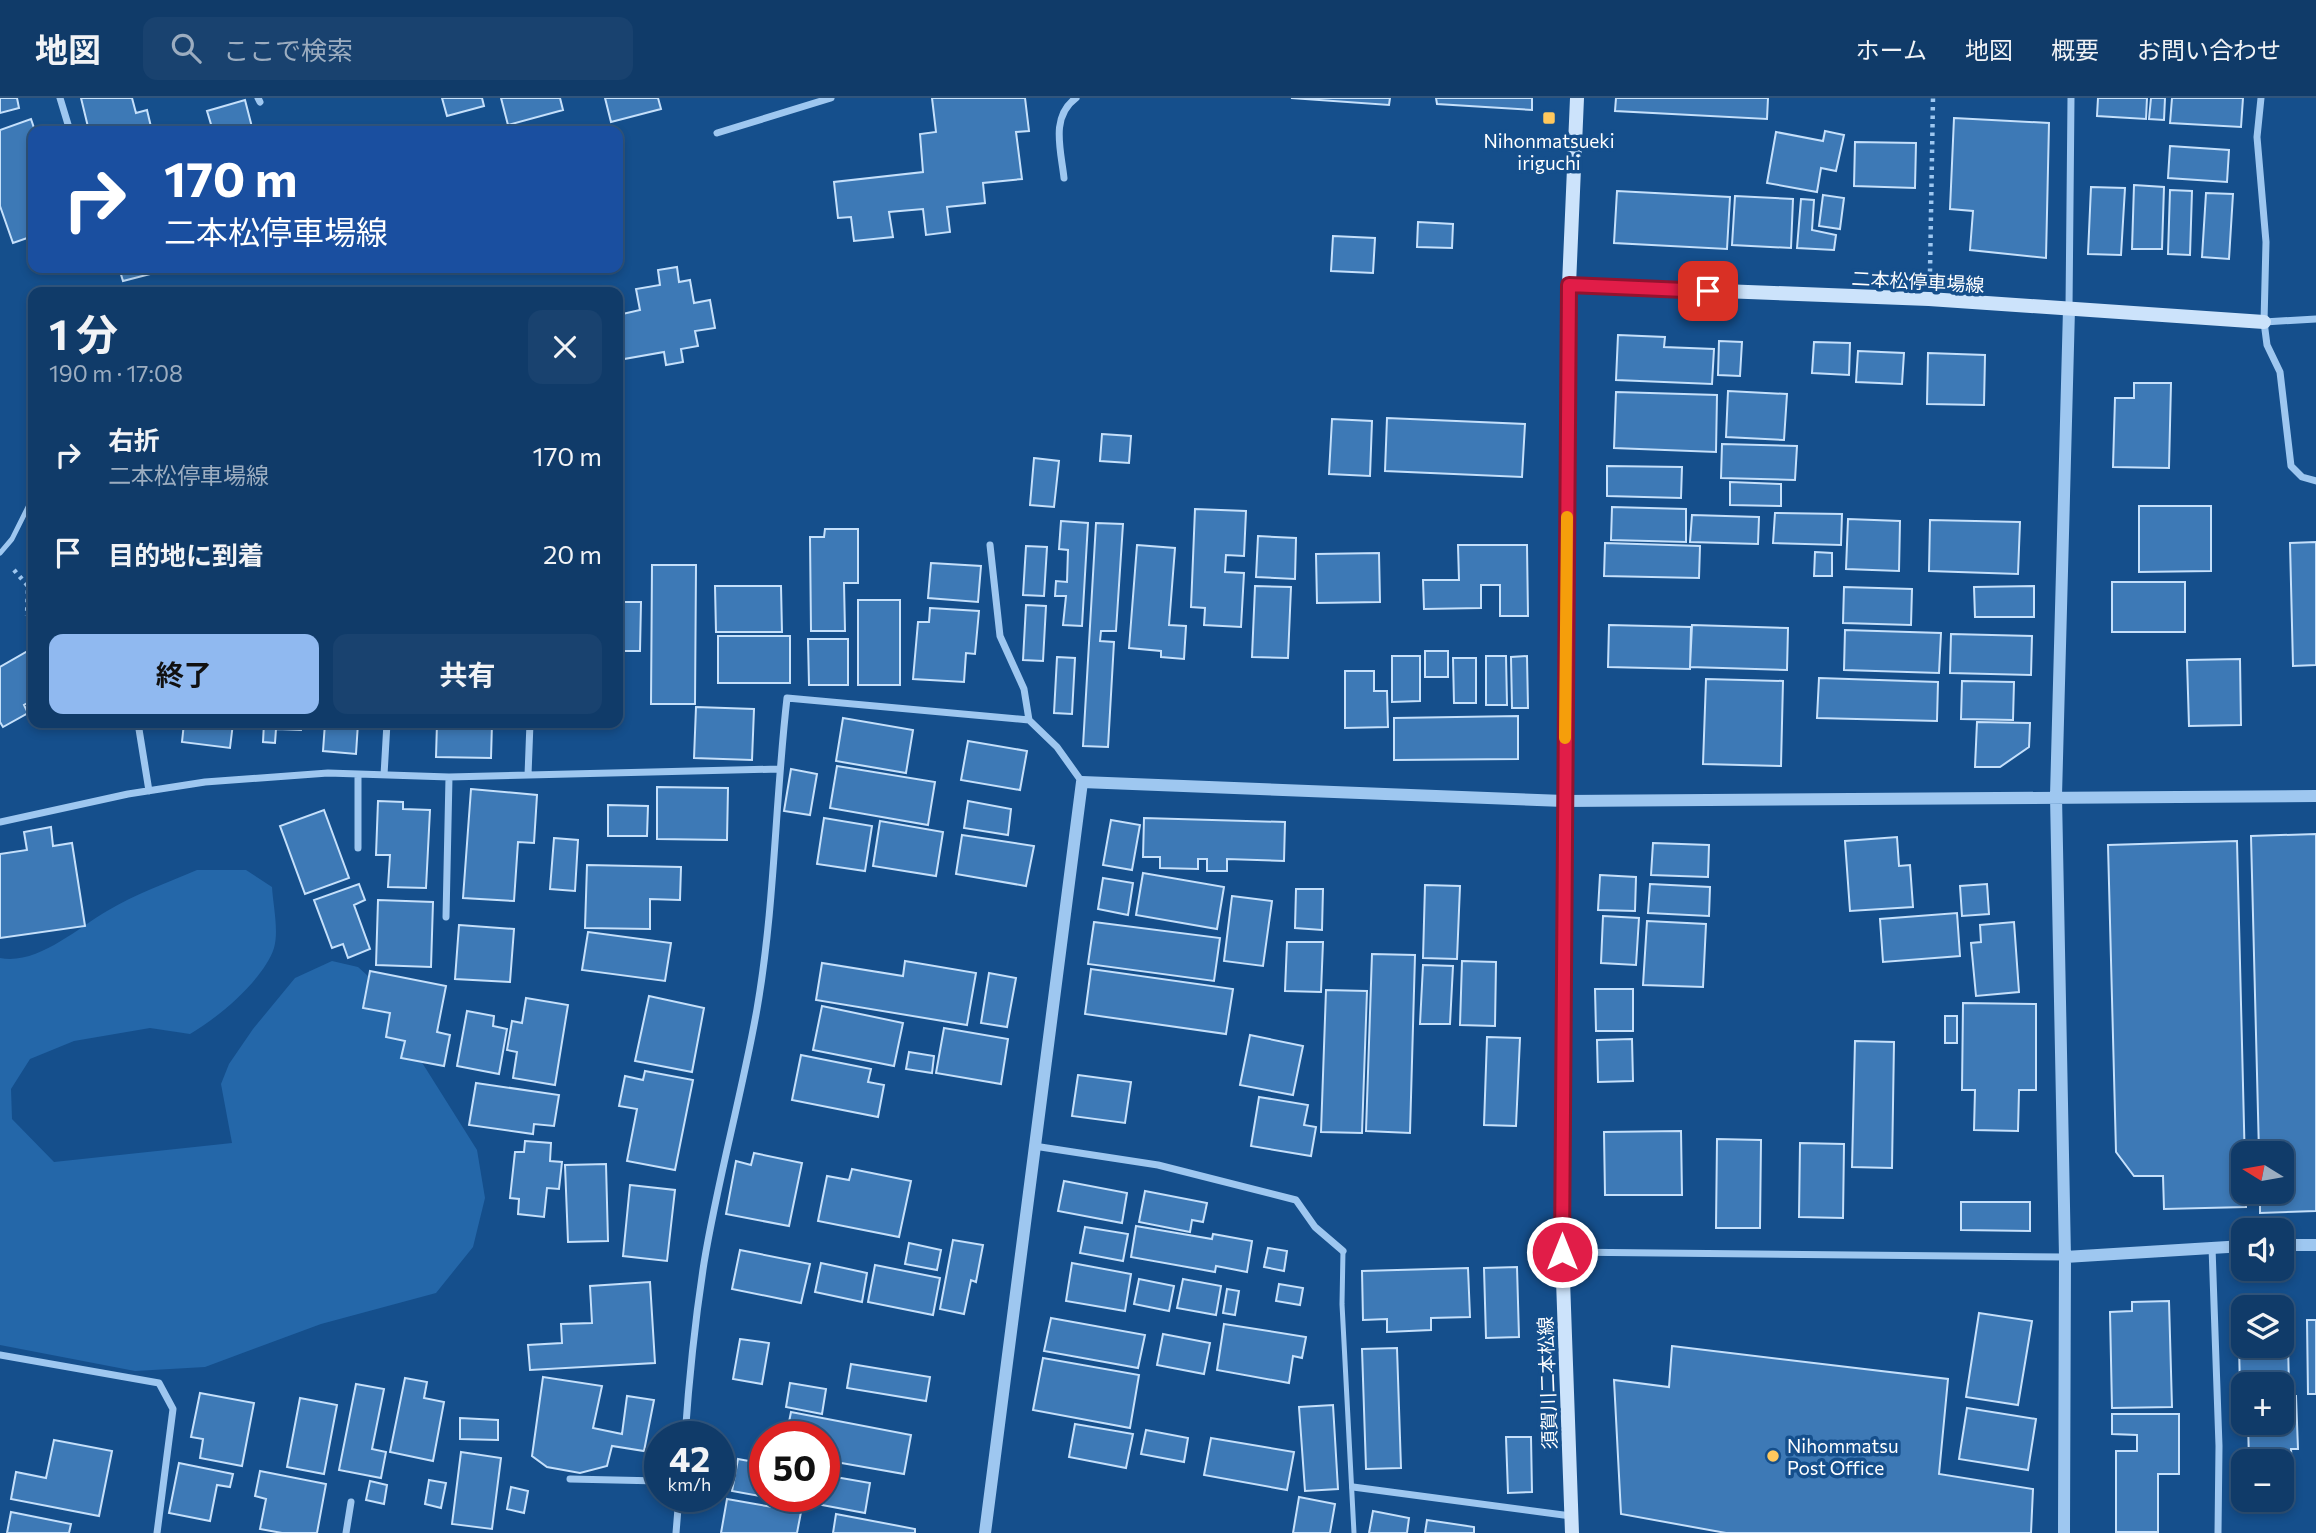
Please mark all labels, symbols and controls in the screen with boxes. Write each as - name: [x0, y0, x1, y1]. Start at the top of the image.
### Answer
- search box: [143, 17, 633, 80]
- text: 地図: [35, 28, 101, 69]
- icon: search: [167, 29, 205, 67]
- text: ここで検索: [223, 34, 353, 65]
- text: ホーム: [1856, 35, 1927, 64]
- text: 地図: [1965, 35, 2013, 64]
- text: 概要: [2051, 35, 2099, 64]
- text: お問い合わせ: [2137, 35, 2281, 64]
- marker: Nihonmatsueki iriguchi: [1541, 110, 1557, 126]
- place label: Nihonmatsueki iriguchi: [1483, 129, 1615, 174]
- text: 170 m: [164, 147, 297, 207]
- icon: right: [49, 154, 140, 245]
- text: 二本松停車場線: [164, 211, 388, 251]
- pin: [1678, 261, 1738, 321]
- street label: 二本松停車場線: [1851, 266, 1985, 296]
- icon: arrive: [1689, 272, 1727, 310]
- text: 1 分: [49, 307, 118, 359]
- button: close: [528, 310, 602, 384]
- text: 190 m · 17:08: [49, 359, 183, 387]
- text: 右折: [108, 424, 160, 455]
- icon: right: [49, 436, 87, 474]
- text: 170 m: [533, 440, 602, 471]
- text: 二本松停車場線: [108, 461, 269, 489]
- icon: arrive: [49, 534, 87, 572]
- text: 20 m: [543, 538, 602, 569]
- text: 目的地に到着: [108, 539, 264, 570]
- button: 終了: [49, 634, 319, 714]
- button: 共有: [333, 634, 602, 714]
- north arrow: [2231, 1141, 2294, 1204]
- map controls: [2231, 1141, 2294, 1512]
- position arrow: [1525, 1215, 1599, 1289]
- button: sound: [2231, 1218, 2294, 1281]
- button: layers: [2231, 1295, 2294, 1358]
- street label: 須賀川二本松線: [1533, 1316, 1561, 1450]
- button: +: [2231, 1372, 2294, 1435]
- speed limit sign: 50: [749, 1421, 840, 1512]
- place label: Nihommatsu Post Office: [1787, 1434, 1899, 1479]
- text: 42: [669, 1436, 710, 1479]
- marker: Nihommatsu Post Office: [1765, 1448, 1781, 1464]
- button: −: [2231, 1449, 2294, 1512]
- text: km/h: [668, 1473, 711, 1495]

